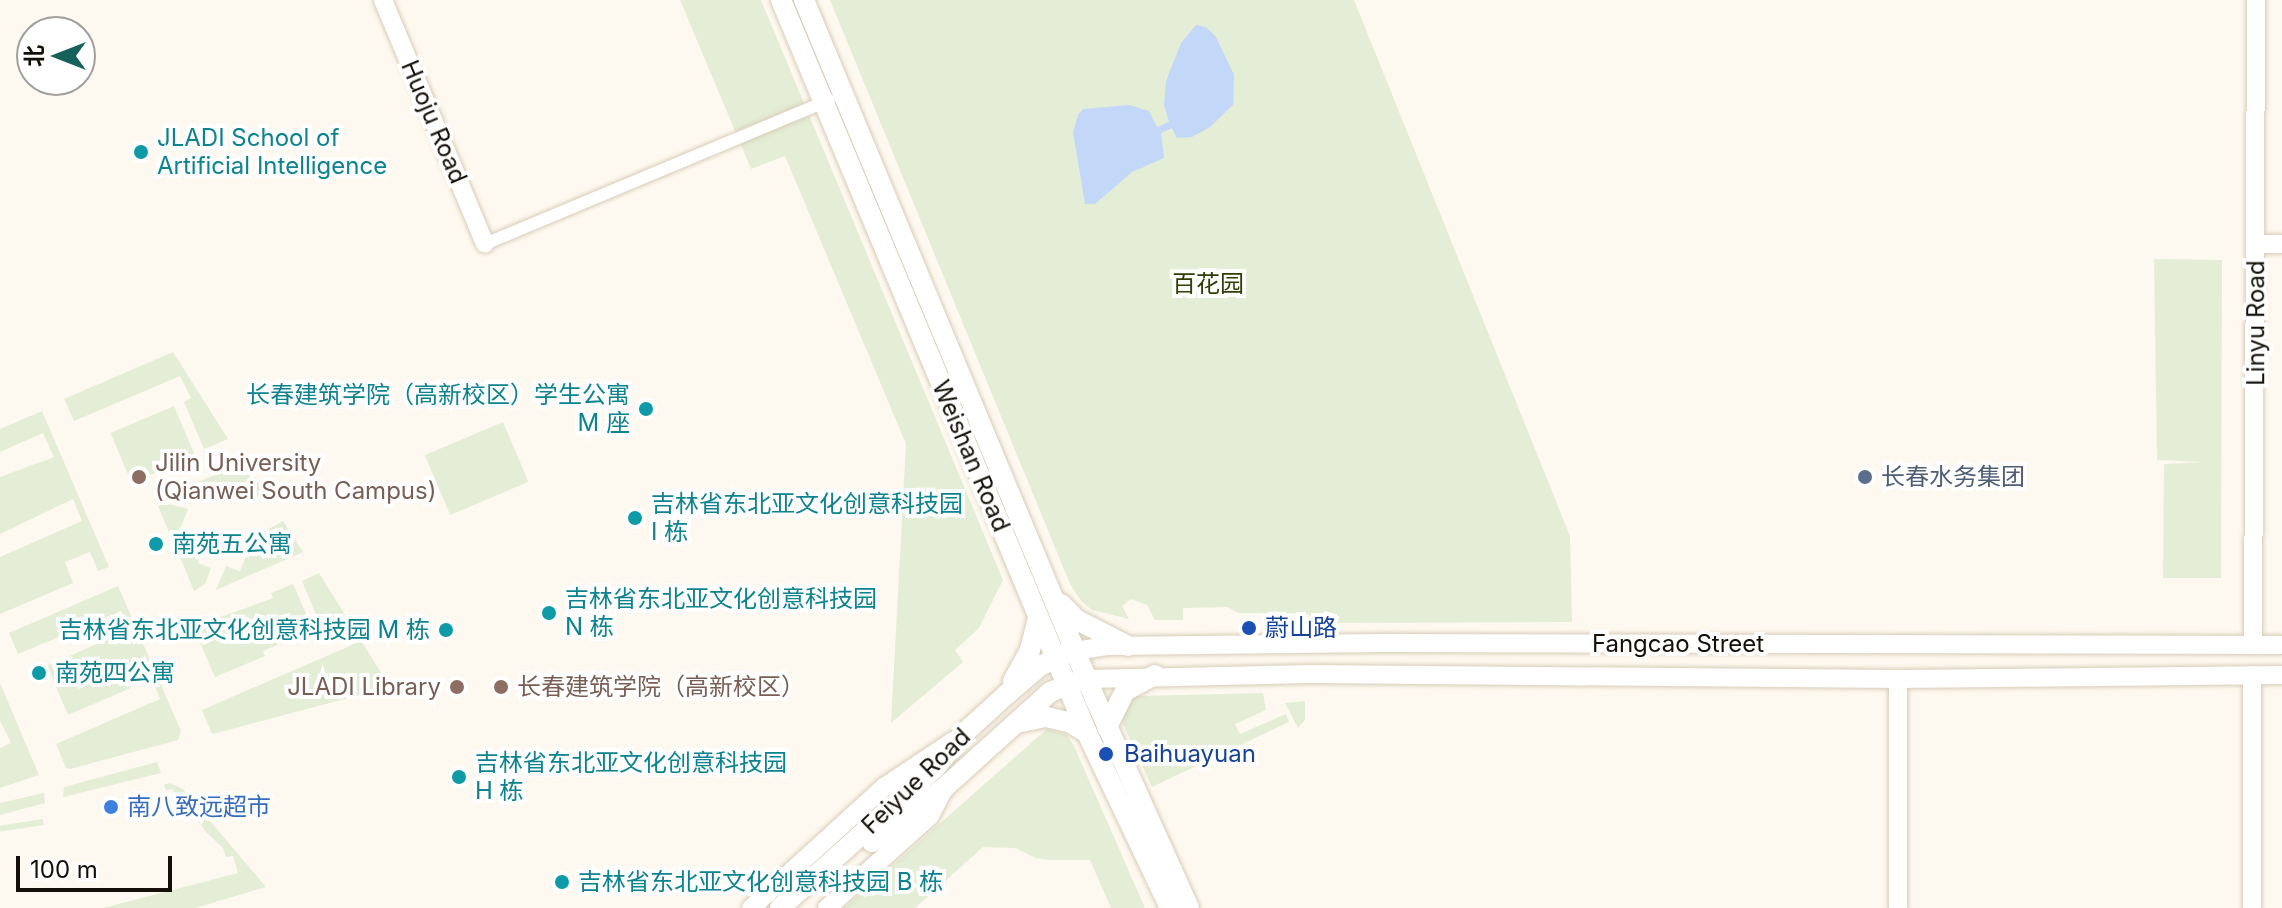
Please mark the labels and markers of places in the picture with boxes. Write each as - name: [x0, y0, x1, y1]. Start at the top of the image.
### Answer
- place label: JLADI School of Artificial Intelligence: [157, 124, 387, 180]
- marker: JLADI School of Artificial Intelligence: [132, 143, 150, 161]
- place label: 长春建筑学院（高新校区）学生公寓 M 座: [246, 381, 630, 437]
- marker: 长春建筑学院（高新校区）学生公寓 M 座: [637, 400, 655, 418]
- place label: Jilin University (Qianwei South Campus): [155, 449, 436, 505]
- place label: 长春水务集团: [1881, 463, 2025, 491]
- marker: Jilin University (Qianwei South Campus): [130, 468, 148, 486]
- marker: 长春水务集团: [1856, 468, 1874, 486]
- place label: 吉林省东北亚文化创意科技园 I 栋: [651, 490, 963, 546]
- marker: 吉林省东北亚文化创意科技园 I 栋: [626, 509, 644, 527]
- place label: 南苑五公寓: [172, 530, 292, 558]
- marker: 南苑五公寓: [147, 535, 165, 553]
- place label: 吉林省东北亚文化创意科技园 N 栋: [565, 585, 877, 641]
- marker: 吉林省东北亚文化创意科技园 N 栋: [540, 604, 558, 622]
- place label: 蔚山路: [1265, 614, 1337, 642]
- place label: 吉林省东北亚文化创意科技园 M 栋: [59, 616, 430, 644]
- marker: 蔚山路: [1240, 619, 1258, 637]
- marker: 吉林省东北亚文化创意科技园 M 栋: [437, 621, 455, 639]
- place label: 南苑四公寓: [55, 659, 175, 687]
- marker: 南苑四公寓: [30, 664, 48, 682]
- place label: JLADI Library: [287, 673, 441, 701]
- place label: 长春建筑学院（高新校区）: [517, 673, 805, 701]
- marker: JLADI Library: [448, 678, 466, 696]
- marker: 长春建筑学院（高新校区）: [492, 678, 510, 696]
- place label: Baihuayuan: [1124, 740, 1256, 768]
- marker: Baihuayuan: [1095, 743, 1117, 765]
- place label: 吉林省东北亚文化创意科技园 H 栋: [475, 749, 787, 805]
- marker: 吉林省东北亚文化创意科技园 H 栋: [450, 768, 468, 786]
- place label: 南八致远超市: [127, 793, 271, 821]
- marker: 南八致远超市: [102, 798, 120, 816]
- place label: 吉林省东北亚文化创意科技园 B 栋: [578, 868, 943, 896]
- marker: 吉林省东北亚文化创意科技园 B 栋: [553, 873, 571, 891]

